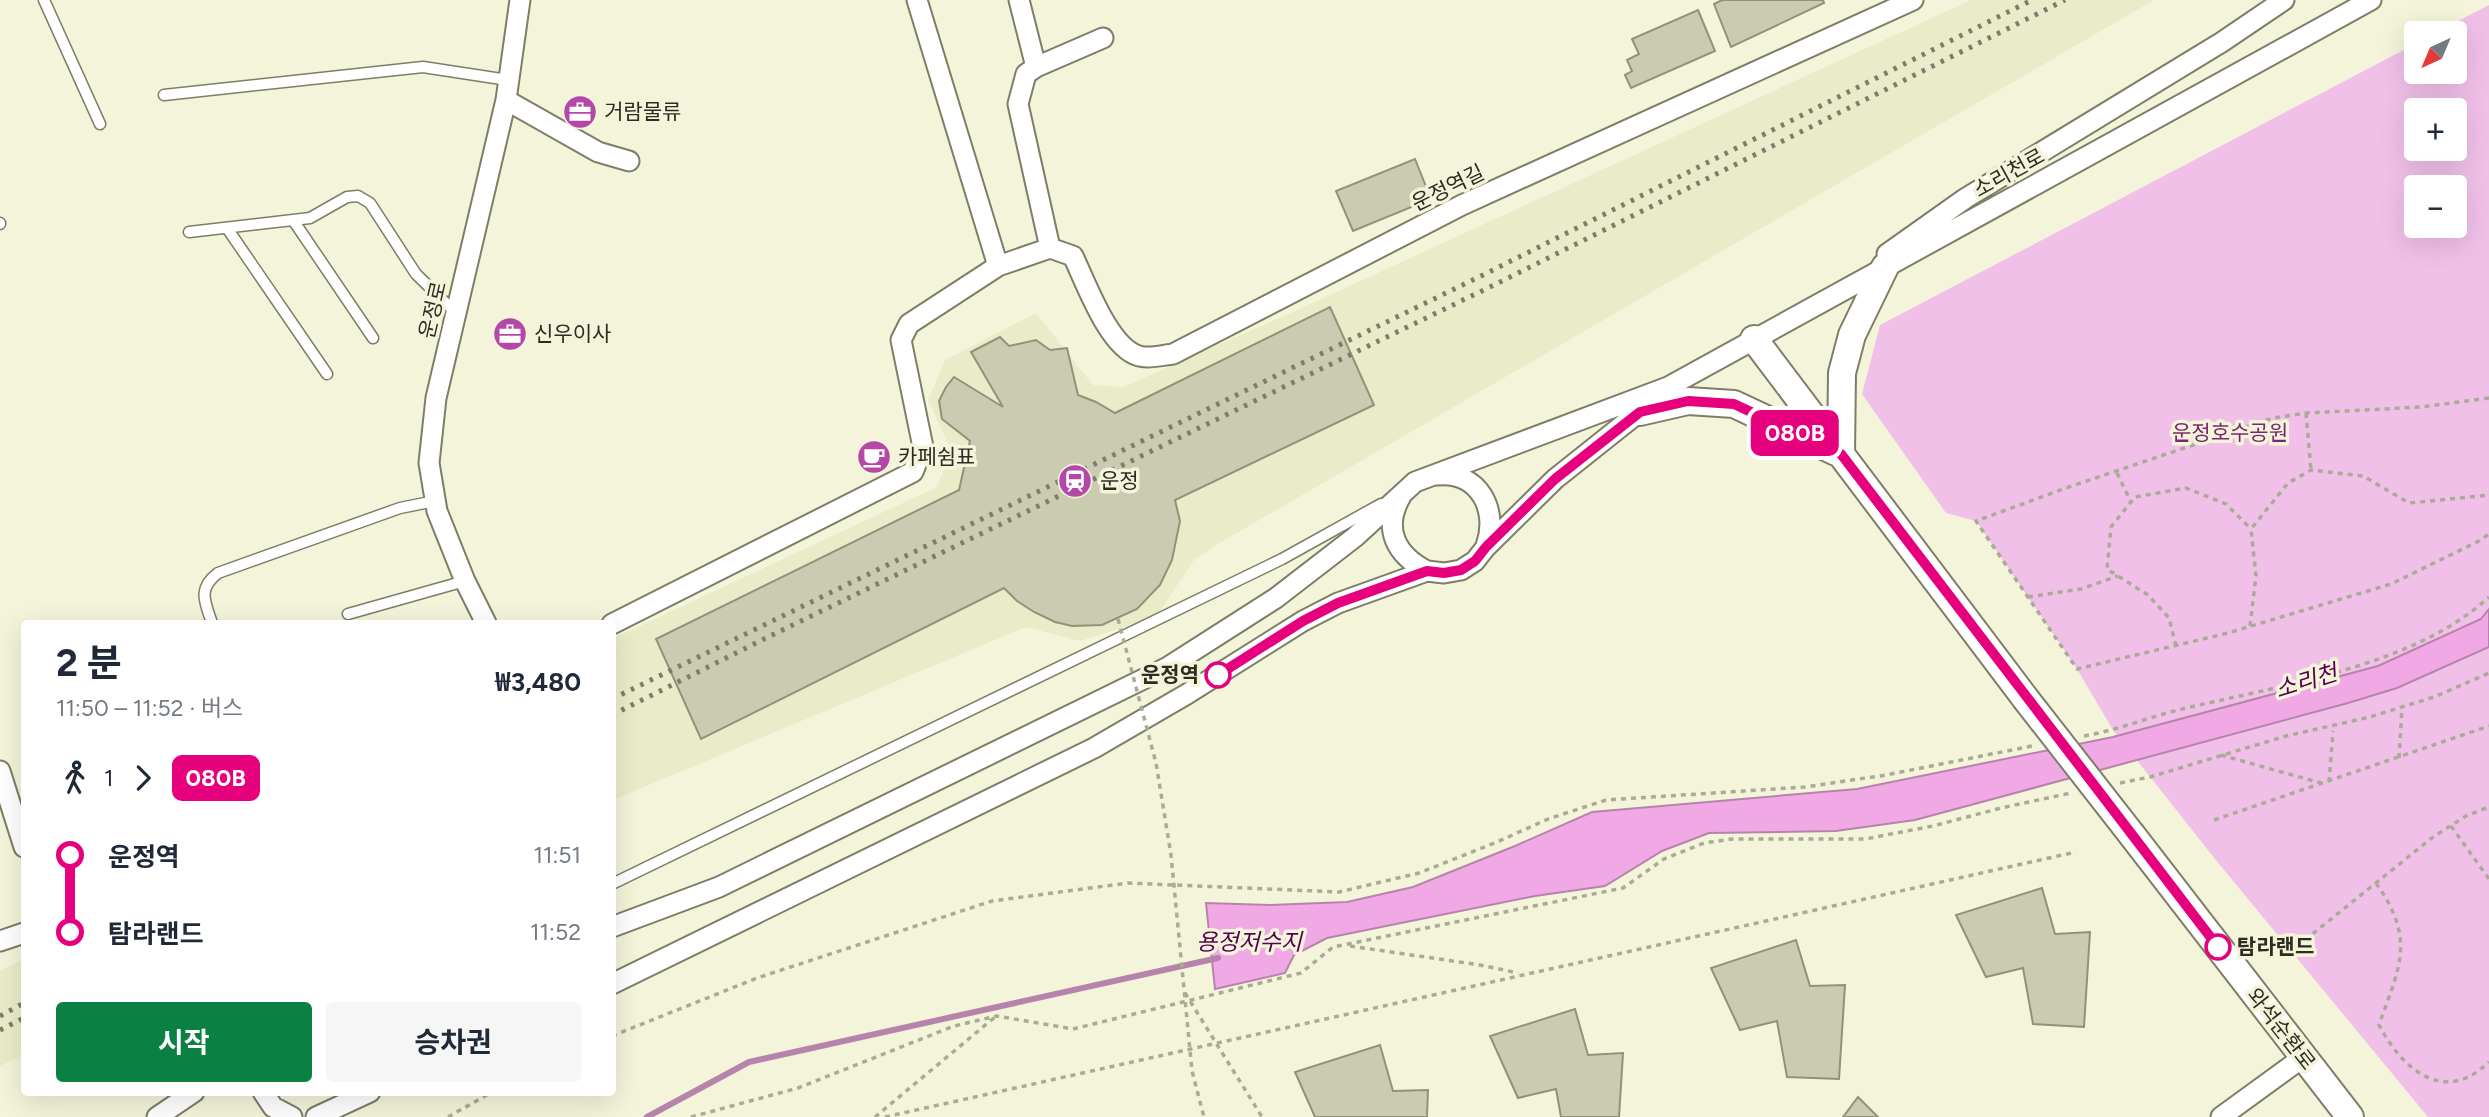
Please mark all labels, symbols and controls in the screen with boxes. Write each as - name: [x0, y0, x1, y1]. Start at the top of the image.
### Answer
- north arrow: [2404, 21, 2468, 84]
- map controls: [2404, 21, 2467, 238]
- office icon: 거람물류: [561, 93, 599, 131]
- button: +: [2404, 98, 2467, 161]
- place label: 거람물류: [604, 99, 681, 124]
- street label: 소리천로: [1969, 143, 2049, 202]
- street label: 운정역길: [1408, 159, 1488, 216]
- button: −: [2404, 175, 2467, 238]
- street label: 운정로: [414, 279, 451, 341]
- office icon: 신우이사: [491, 315, 529, 353]
- place label: 신우이사: [534, 321, 611, 346]
- line badge: 080B: [1746, 410, 1844, 456]
- text: 080B: [1765, 418, 1825, 447]
- park label: 운정호수공원: [2172, 420, 2288, 445]
- cafe icon: 카페쉼표: [855, 438, 893, 476]
- place label: 카페쉼표: [898, 444, 975, 469]
- station icon: 운정: [1056, 462, 1094, 500]
- place label: 운정: [1100, 468, 1139, 493]
- text: 2 분: [56, 640, 122, 686]
- water label: 소리천: [2272, 658, 2343, 704]
- place label: 운정역: [1141, 662, 1199, 687]
- marker: 운정역: [1205, 662, 1231, 688]
- text: ₩3,480: [495, 666, 581, 698]
- text: 11:50 – 11:52 · 버스: [56, 694, 243, 722]
- icon: walk: [56, 759, 94, 797]
- icon: forward: [124, 759, 162, 797]
- text: 080B: [186, 763, 246, 792]
- text: 1: [104, 764, 114, 792]
- text: 운정역: [108, 841, 180, 873]
- text: 11:51: [533, 841, 581, 869]
- text: 탐라랜드: [108, 918, 204, 950]
- text: 11:52: [530, 918, 581, 946]
- water label: 용정저수지: [1196, 928, 1304, 956]
- marker: 탐라랜드: [2205, 934, 2231, 960]
- place label: 탐라랜드: [2237, 934, 2314, 959]
- street label: 와석순환로: [2242, 983, 2321, 1074]
- button: 시작: [56, 1002, 312, 1082]
- button: 승차권: [326, 1002, 581, 1082]

